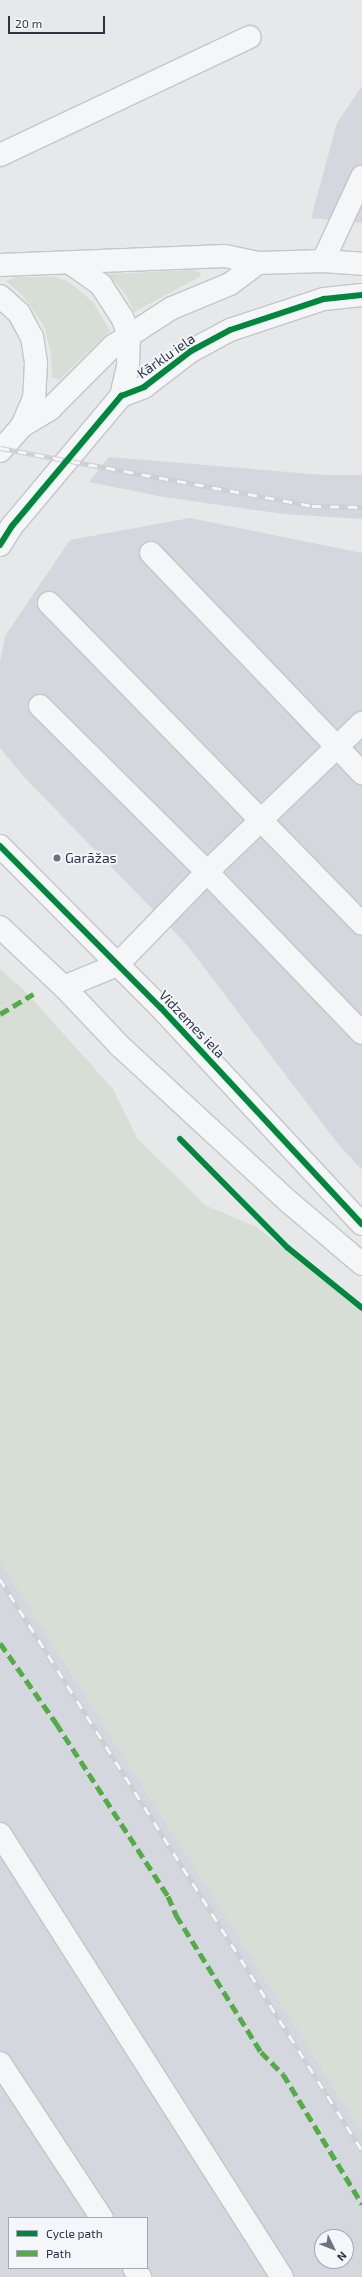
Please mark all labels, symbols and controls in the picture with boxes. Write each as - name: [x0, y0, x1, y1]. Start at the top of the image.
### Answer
- scale bar: [10, 8, 107, 34]
- text: 20 m: [15, 16, 42, 30]
- street label: Kārklu iela: [134, 330, 198, 382]
- place label: Garāžas: [65, 850, 117, 866]
- marker: Garāžas: [52, 853, 62, 863]
- street label: Vidzemes iela: [156, 987, 228, 1061]
- legend: [8, 2217, 148, 2269]
- text: Cycle path: [46, 2226, 103, 2240]
- north arrow: [314, 2229, 354, 2269]
- text: Path: [46, 2246, 71, 2260]
- text: N: [335, 2249, 350, 2264]

